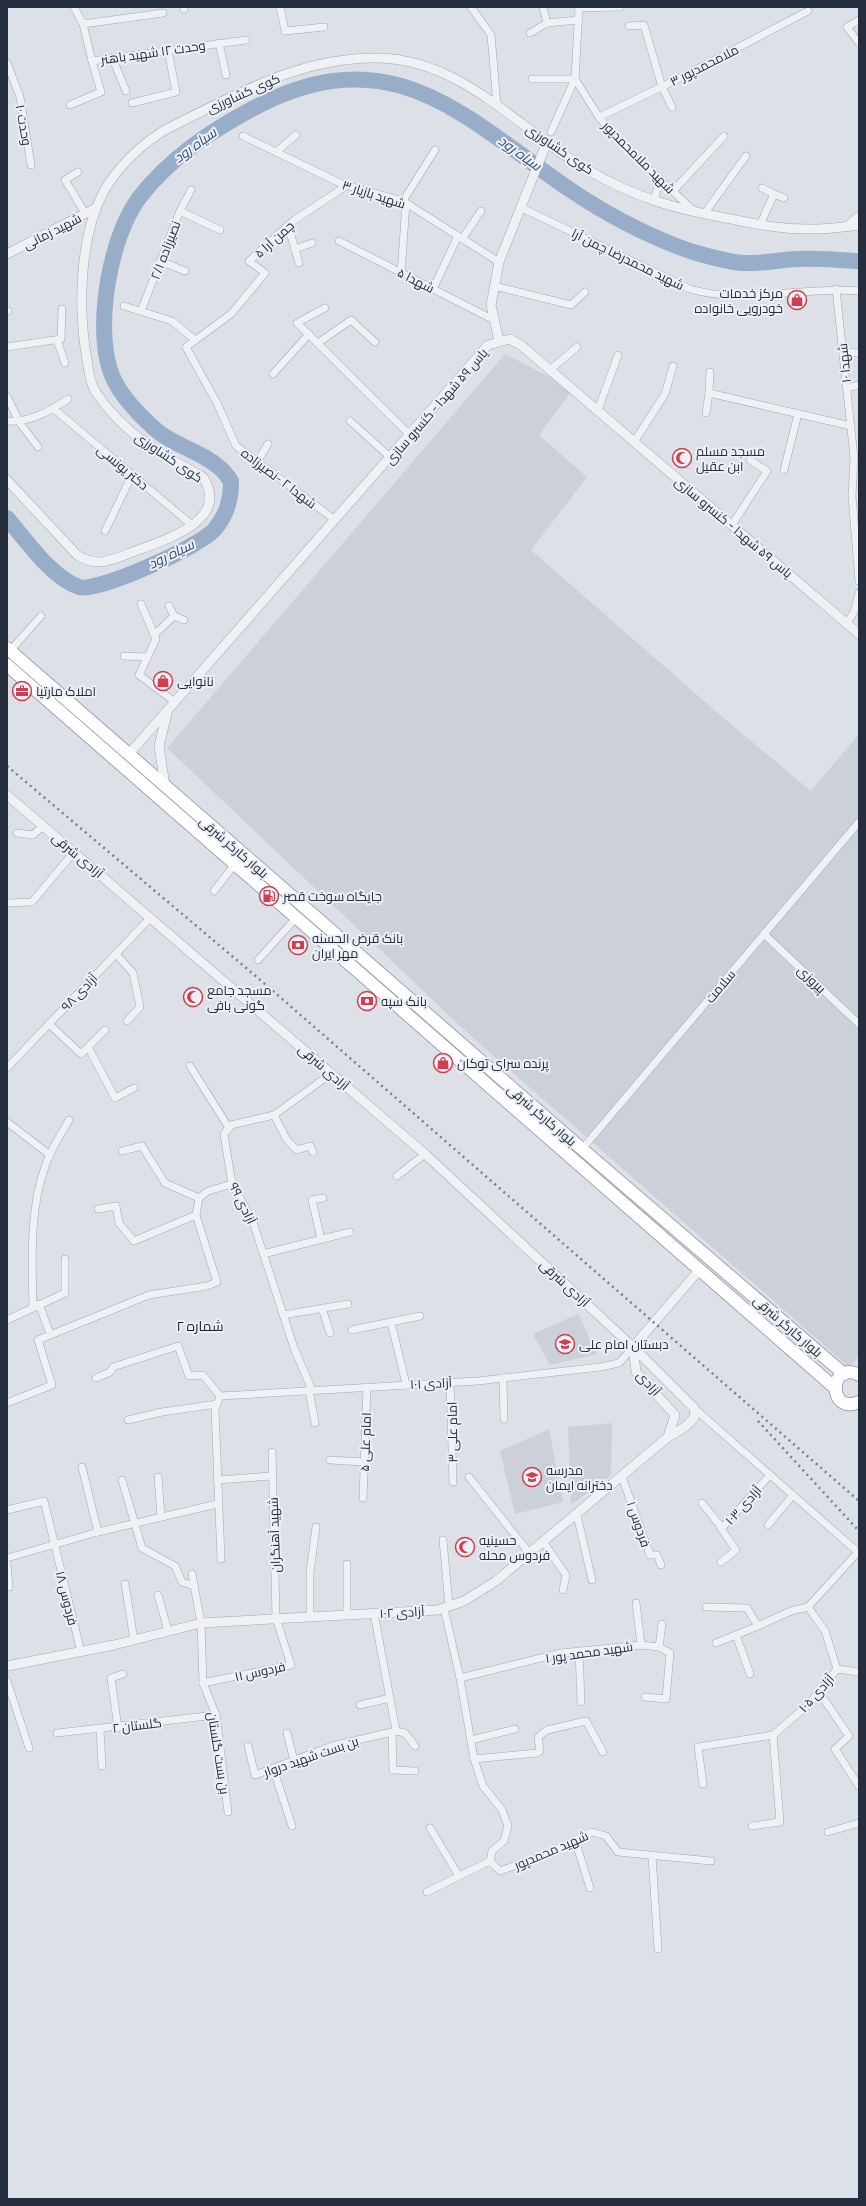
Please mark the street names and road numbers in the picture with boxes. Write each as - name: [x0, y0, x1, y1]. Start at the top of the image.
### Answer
- street label: وحدت ۱۲ شهید باهنر: [98, 36, 207, 68]
- street label: ملامحمدپور ۳: [667, 40, 742, 91]
- street label: کوی کشاورزی: [203, 69, 283, 117]
- street label: وحدت ۱۰: [12, 103, 36, 147]
- street label: شهید ملامحمدپور: [597, 116, 679, 198]
- street label: کوی کشاورزی: [522, 120, 598, 178]
- street label: شهید بازیار ۳: [340, 175, 408, 213]
- street label: شهید زمانی: [20, 209, 84, 253]
- street label: چمن آرا ۵: [250, 216, 298, 262]
- street label: نصیرزاده ۲/۱: [146, 218, 184, 282]
- street label: شهید محمدرضا چمن آرا: [568, 224, 687, 295]
- street label: شهدا ۵: [394, 263, 438, 297]
- street label: شهدا ۱۰: [833, 342, 855, 384]
- street label: یاس ۵۹ شهدا - کنسرو سازی: [380, 344, 492, 468]
- street label: کوی کشاورزی: [131, 428, 207, 486]
- street label: دکتر یونسی: [94, 440, 152, 494]
- street label: شهدا ۲ -نصیرزاده: [237, 444, 321, 512]
- street label: یاس ۵۹ شهدا - کنسرو سازی: [671, 472, 797, 582]
- street label: بلوار کارگر شرقی: [196, 812, 272, 882]
- street label: آزادی شرقی: [48, 828, 108, 882]
- street label: پیروزی: [793, 961, 831, 998]
- street label: سلامت: [701, 965, 739, 1007]
- street label: آزادی ۹۸: [57, 969, 102, 1015]
- street label: آزادی شرقی: [295, 1040, 354, 1095]
- street label: بلوار کارگر شرقی: [504, 1080, 580, 1150]
- street label: آزادی ٩٩: [225, 1179, 261, 1227]
- street label: آزادی شرقی: [536, 1255, 594, 1311]
- street label: بلوار کارگر شرقی: [750, 1291, 826, 1361]
- street label: آزادی: [633, 1366, 666, 1400]
- street label: آزادی ۱۰۱: [409, 1373, 453, 1393]
- street label: امام علی ۳: [442, 1401, 463, 1463]
- street label: امام علی ۵: [355, 1412, 376, 1472]
- street label: آزادی ۱۰۳: [721, 1481, 766, 1528]
- street label: شهید آهنگران: [264, 1497, 284, 1573]
- street label: فردوس ۱: [623, 1499, 655, 1549]
- street label: فردوس ۱۸: [52, 1569, 82, 1627]
- street label: آزادی ۱۰۲: [379, 1602, 425, 1622]
- street label: شهید محمد پور ۱: [544, 1637, 634, 1668]
- street label: فردوس ۱۱: [233, 1657, 287, 1685]
- street label: آزادی ۱۰۵: [794, 1670, 838, 1716]
- street label: بن بست گلستان: [204, 1710, 234, 1796]
- street label: گلستان ۲: [111, 1713, 163, 1737]
- street label: بن بست شهید دروار: [260, 1731, 361, 1781]
- street label: شهید محمدپور: [510, 1826, 591, 1875]

